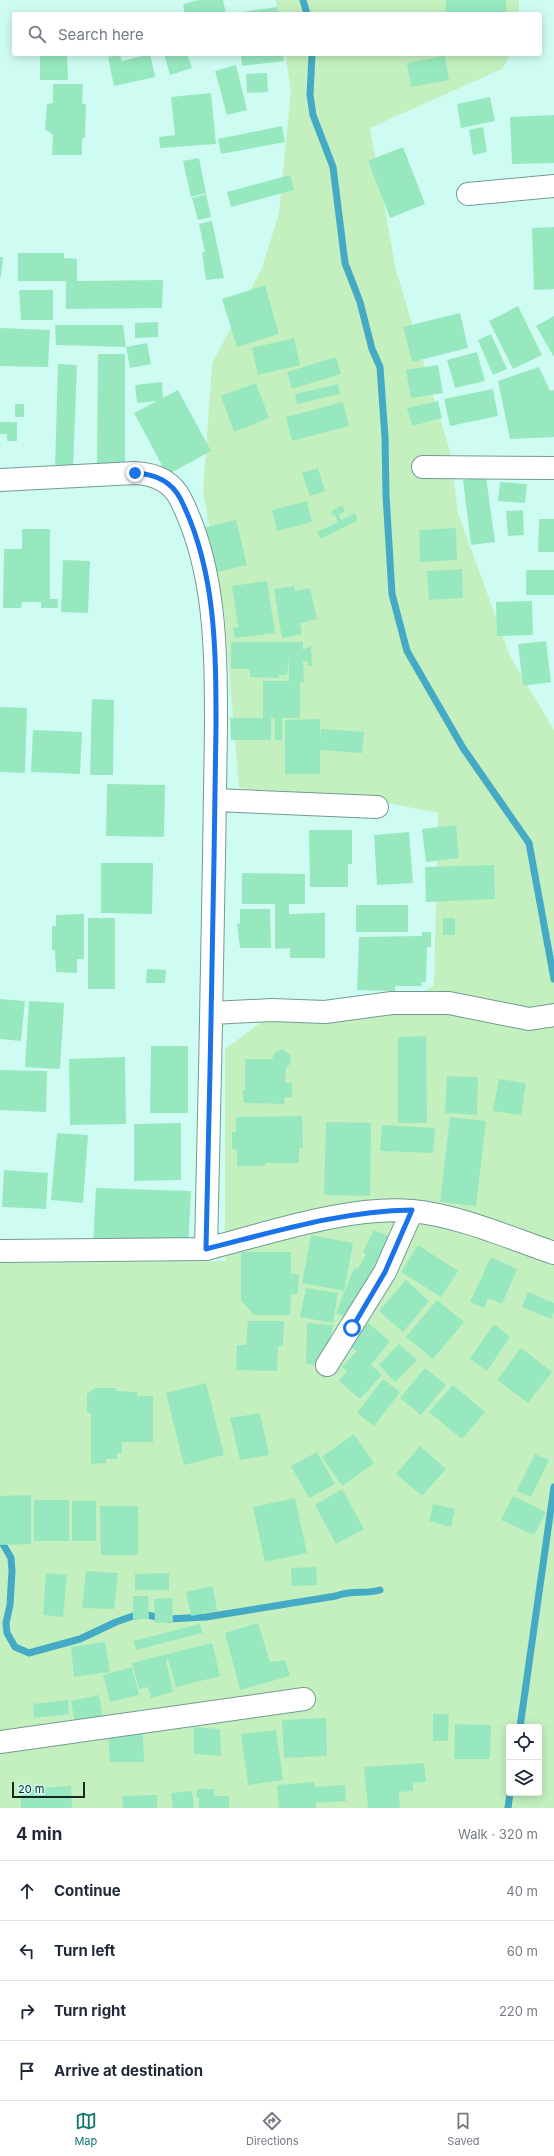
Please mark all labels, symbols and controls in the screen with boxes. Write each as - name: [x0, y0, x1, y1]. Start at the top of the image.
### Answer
- search box: [12, 12, 542, 56]
- icon: search: [26, 23, 48, 45]
- text: Search here: [58, 25, 144, 44]
- route end: [126, 464, 144, 482]
- route start: [343, 1319, 361, 1337]
- map controls: [506, 1724, 542, 1796]
- button: locate: [506, 1724, 542, 1760]
- button: layers: [506, 1760, 542, 1796]
- scale bar: [12, 1780, 85, 1799]
- text: 20 m: [18, 1782, 44, 1796]
- text: 4 min: [16, 1824, 62, 1844]
- text: Walk · 320 m: [458, 1826, 538, 1842]
- icon: ahead: [16, 1880, 38, 1902]
- text: Continue: [54, 1881, 121, 1900]
- text: 40 m: [506, 1883, 538, 1899]
- icon: left: [16, 1940, 38, 1962]
- text: Turn left: [54, 1941, 115, 1960]
- text: 60 m: [507, 1943, 538, 1959]
- icon: right: [16, 2000, 38, 2022]
- text: Turn right: [54, 2001, 126, 2020]
- text: 220 m: [499, 2003, 538, 2019]
- icon: arrive: [16, 2060, 38, 2082]
- text: Arrive at destination: [54, 2061, 203, 2080]
- tab: Map: [74, 2110, 97, 2148]
- tab: Directions: [246, 2110, 299, 2148]
- tab: Saved: [447, 2110, 480, 2148]

